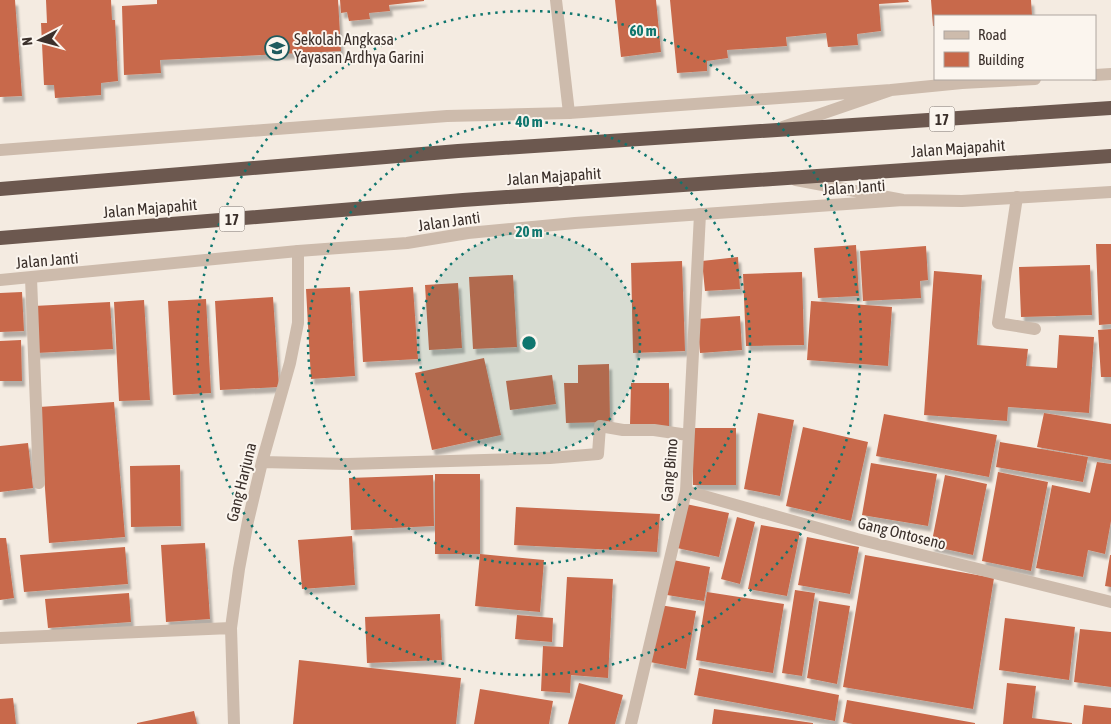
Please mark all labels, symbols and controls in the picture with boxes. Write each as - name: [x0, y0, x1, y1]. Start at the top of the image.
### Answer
- north arrow: [15, 15, 65, 65]
- legend: [934, 15, 1096, 80]
- text: 60 m: [630, 22, 657, 39]
- text: Road: [978, 26, 1007, 43]
- place label: Sekolah Angkasa Yayasan Ardhya Garini: [294, 30, 424, 67]
- school or university icon: Sekolah Angkasa Yayasan Ardhya Garini: [264, 35, 290, 61]
- text: N: [19, 36, 35, 46]
- text: Building: [978, 51, 1024, 68]
- road number: 17: [930, 106, 954, 132]
- text: 40 m: [515, 113, 543, 130]
- street label: Jalan Majapahit: [910, 136, 1006, 161]
- street label: Jalan Majapahit: [506, 164, 602, 189]
- street label: Jalan Janti: [822, 176, 886, 198]
- street label: Jalan Majapahit: [102, 195, 198, 222]
- road number: 17: [220, 206, 244, 232]
- street label: Jalan Janti: [417, 208, 481, 234]
- text: 20 m: [516, 223, 543, 240]
- street label: Jalan Janti: [15, 248, 79, 272]
- centre of rings: [520, 334, 538, 352]
- street label: Gang Bimo: [657, 438, 682, 502]
- street label: Gang Harjuna: [222, 441, 260, 524]
- street label: Gang Ontoseno: [856, 513, 948, 554]

